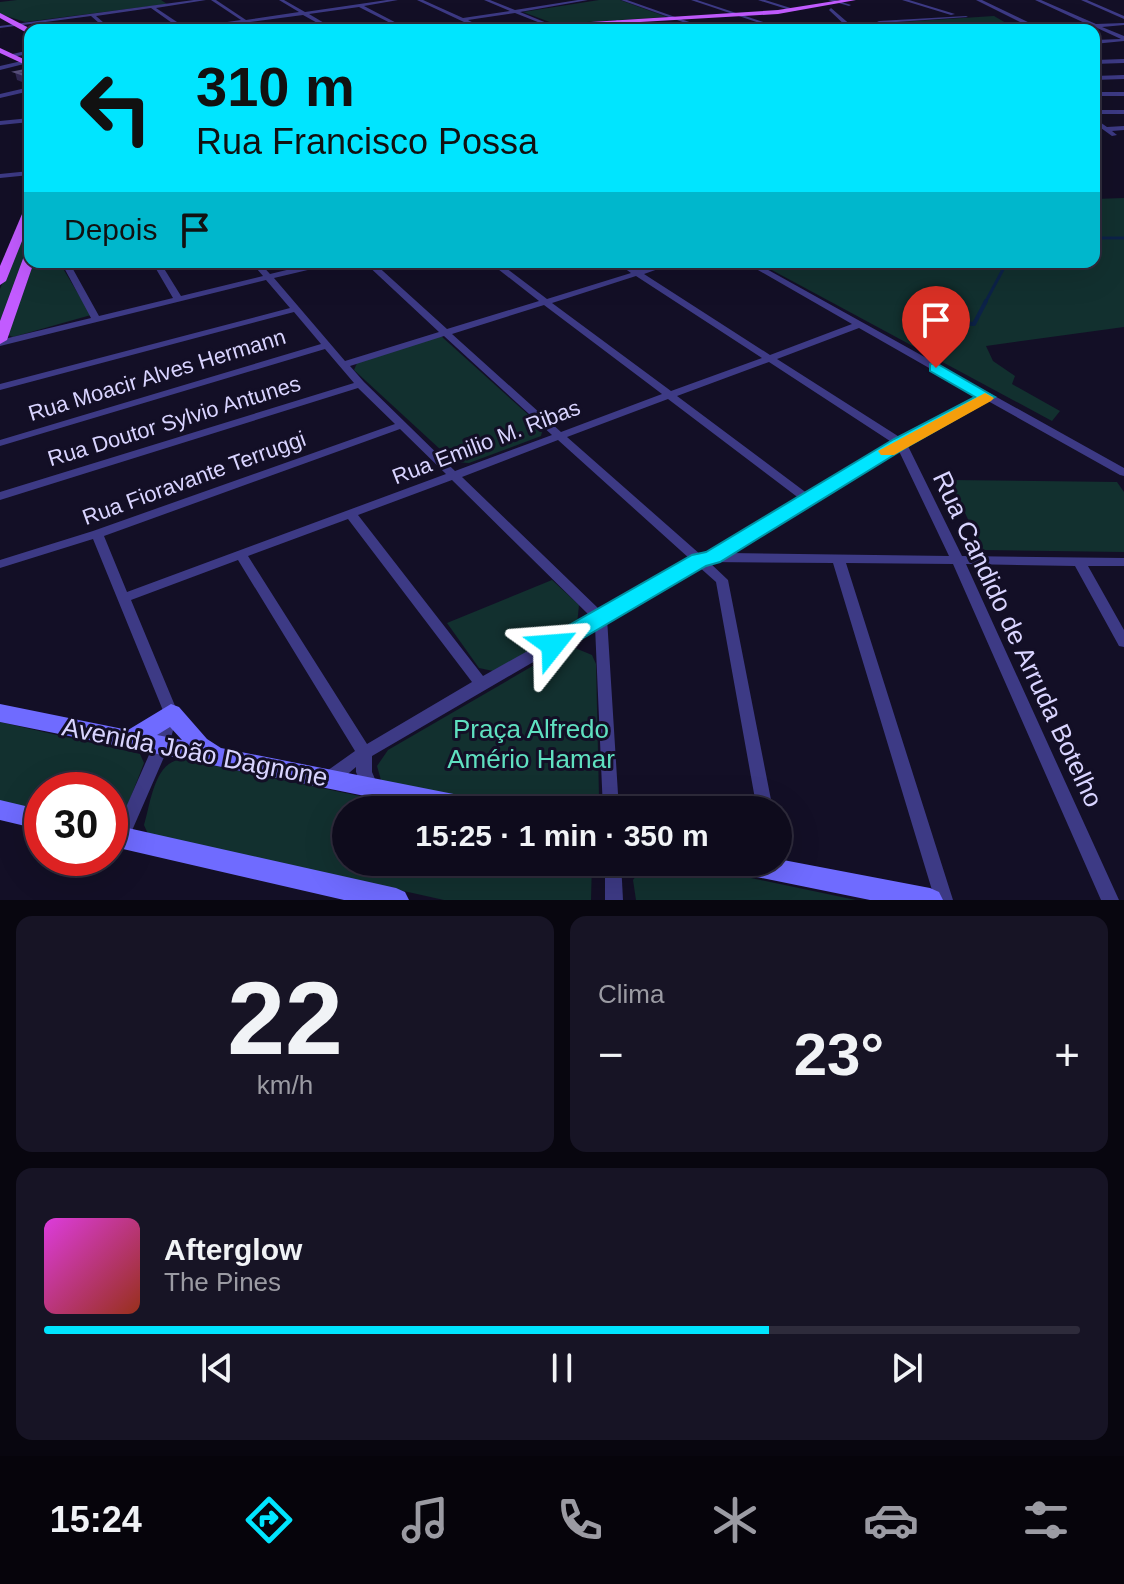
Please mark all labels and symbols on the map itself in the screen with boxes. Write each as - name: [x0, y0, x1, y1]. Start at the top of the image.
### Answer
- pin: [902, 286, 970, 368]
- street label: Rua Moacir Alves Hermann: [25, 324, 289, 426]
- street label: Rua Doutor Sylvio Antunes: [45, 371, 303, 471]
- street label: Rua Emilio M. Ribas: [388, 395, 584, 489]
- street label: Rua Fioravante Terruggi: [79, 426, 309, 530]
- street label: Rua Candido de Arruda Botelho: [927, 466, 1109, 812]
- position arrow: [511, 603, 595, 687]
- street label: Avenida João Dagnone: [60, 712, 330, 792]
- park label: Praça Alfredo Amério Hamar: [447, 714, 615, 774]
- speed limit sign: 30: [24, 772, 128, 876]

